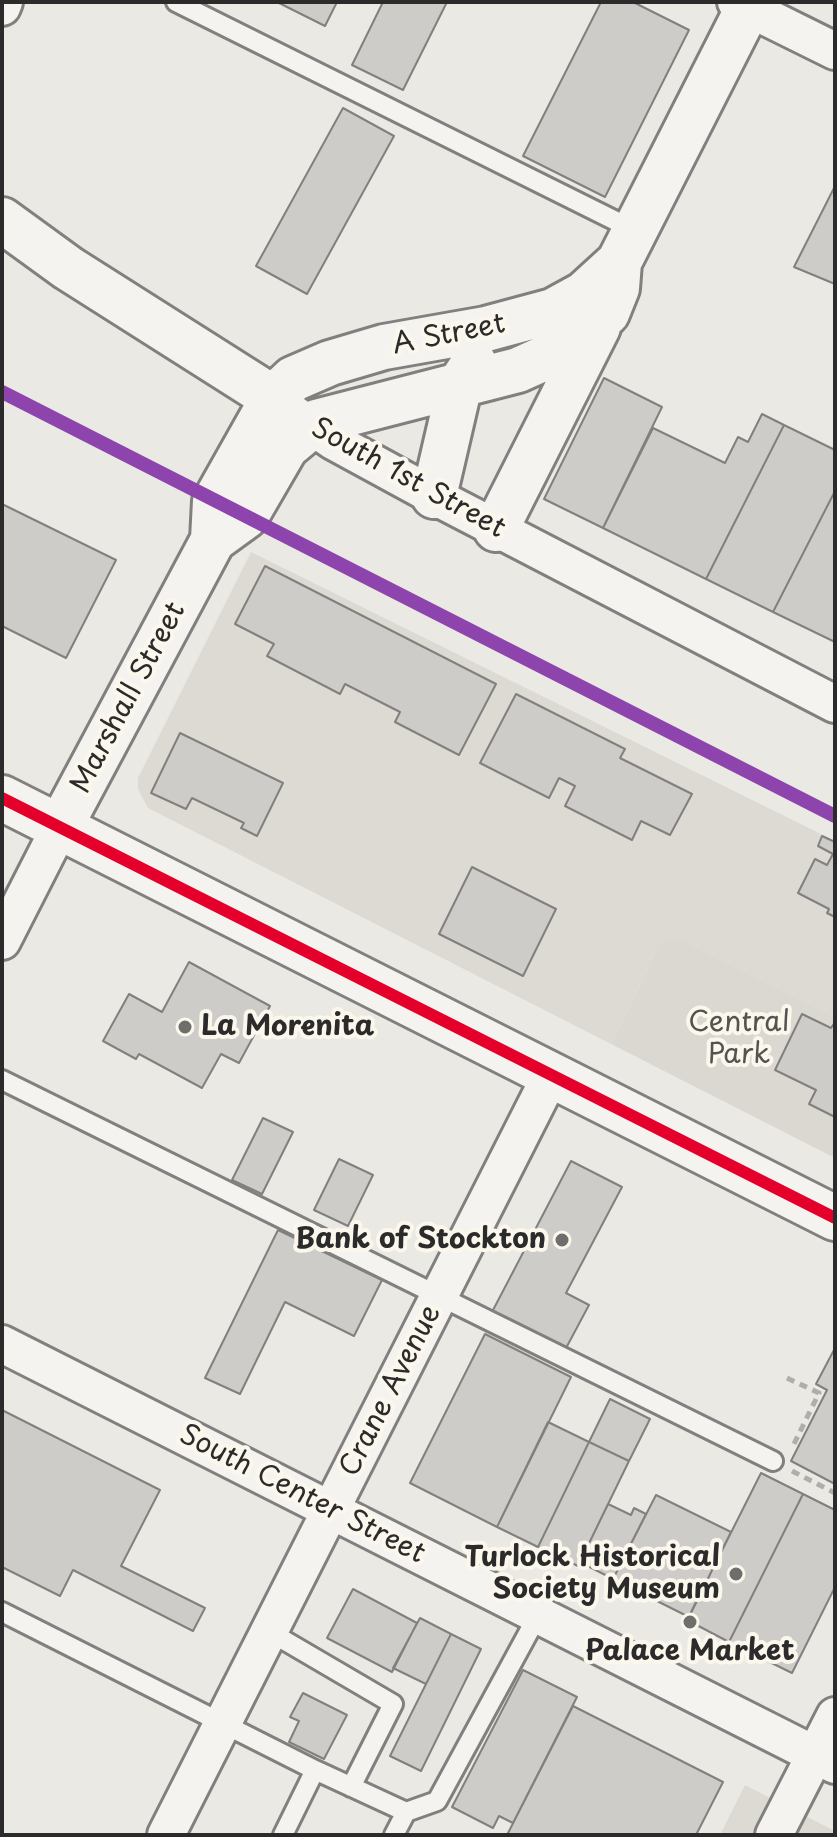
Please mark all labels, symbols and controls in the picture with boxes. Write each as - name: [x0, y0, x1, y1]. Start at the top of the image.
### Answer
- street label: A Street: [390, 308, 508, 362]
- street label: South 1st Street: [305, 412, 511, 546]
- street label: Marshall Street: [65, 597, 193, 799]
- park label: Central Park: [688, 1006, 790, 1072]
- place label: La Morenita: [201, 1010, 374, 1044]
- marker: La Morenita: [176, 1018, 194, 1036]
- place label: Bank of Stockton: [295, 1223, 546, 1257]
- marker: Bank of Stockton: [553, 1231, 571, 1249]
- street label: Crane Avenue: [333, 1300, 449, 1482]
- street label: South Center Street: [174, 1418, 430, 1572]
- place label: Turlock Historical Society Museum: [465, 1541, 720, 1607]
- marker: Turlock Historical Society Museum: [727, 1565, 745, 1583]
- marker: Palace Market: [681, 1613, 699, 1631]
- place label: Palace Market: [585, 1635, 795, 1669]

